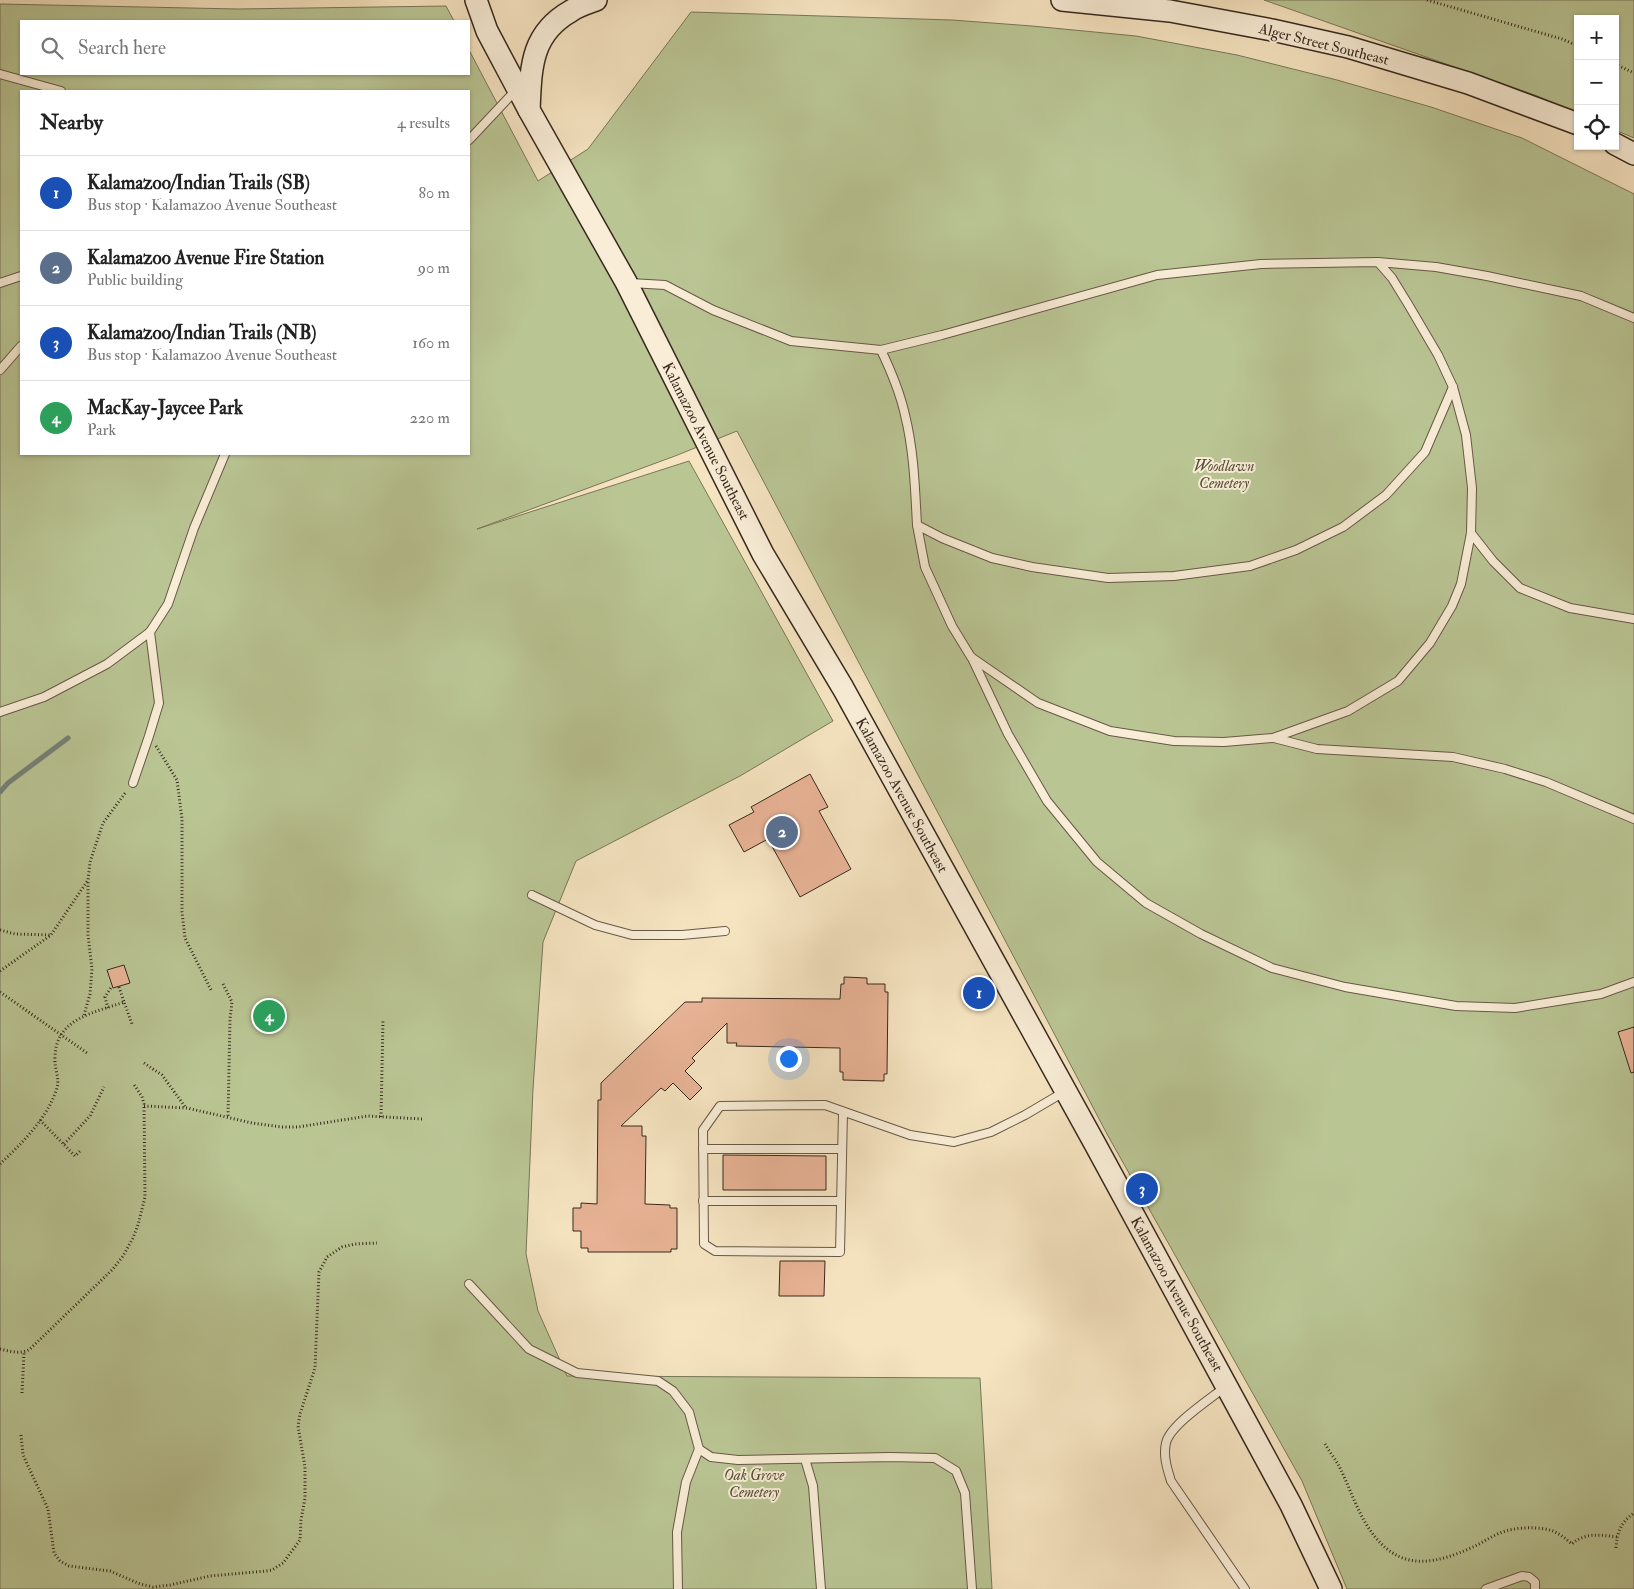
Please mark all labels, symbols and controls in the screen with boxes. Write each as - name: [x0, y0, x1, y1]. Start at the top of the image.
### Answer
- map controls: [1574, 15, 1619, 150]
- button: +: [1574, 15, 1619, 60]
- street label: Alger Street Southeast: [1256, 19, 1391, 70]
- search box: [20, 20, 470, 75]
- icon: search: [38, 34, 66, 62]
- text: Search here: [78, 36, 166, 60]
- button: −: [1574, 60, 1619, 105]
- button: locate: [1574, 105, 1619, 150]
- text: Nearby: [40, 109, 103, 136]
- text: 4 results: [397, 113, 450, 133]
- text: Kalamazoo/Indian Trails (SB): [87, 171, 310, 195]
- text: 1: [53, 183, 59, 203]
- text: 80 m: [419, 183, 450, 203]
- text: Bus stop · Kalamazoo Avenue Southeast: [87, 195, 337, 215]
- text: Kalamazoo Avenue Fire Station: [87, 246, 324, 270]
- text: 2: [52, 258, 60, 278]
- text: 90 m: [418, 258, 450, 278]
- text: Public building: [87, 270, 183, 290]
- text: Kalamazoo/Indian Trails (NB): [87, 321, 316, 345]
- text: 3: [53, 333, 59, 353]
- text: 160 m: [412, 333, 450, 353]
- text: Bus stop · Kalamazoo Avenue Southeast: [87, 345, 337, 365]
- street label: Kalamazoo Avenue Southeast: [658, 359, 754, 523]
- text: MacKay-Jaycee Park: [87, 396, 243, 420]
- text: 4: [52, 408, 60, 428]
- text: 220 m: [410, 408, 450, 428]
- text: Park: [87, 420, 116, 440]
- park label: Woodlawn Cemetery: [1194, 457, 1254, 493]
- street label: Kalamazoo Avenue Southeast: [851, 714, 952, 876]
- pin: 2: [766, 813, 798, 851]
- pin: 1: [963, 974, 995, 1012]
- pin: 4: [253, 997, 285, 1035]
- your location: [776, 1046, 802, 1072]
- pin: 3: [1126, 1170, 1158, 1208]
- street label: Kalamazoo Avenue Southeast: [1126, 1213, 1227, 1375]
- park label: Oak Grove Cemetery: [724, 1466, 785, 1502]

